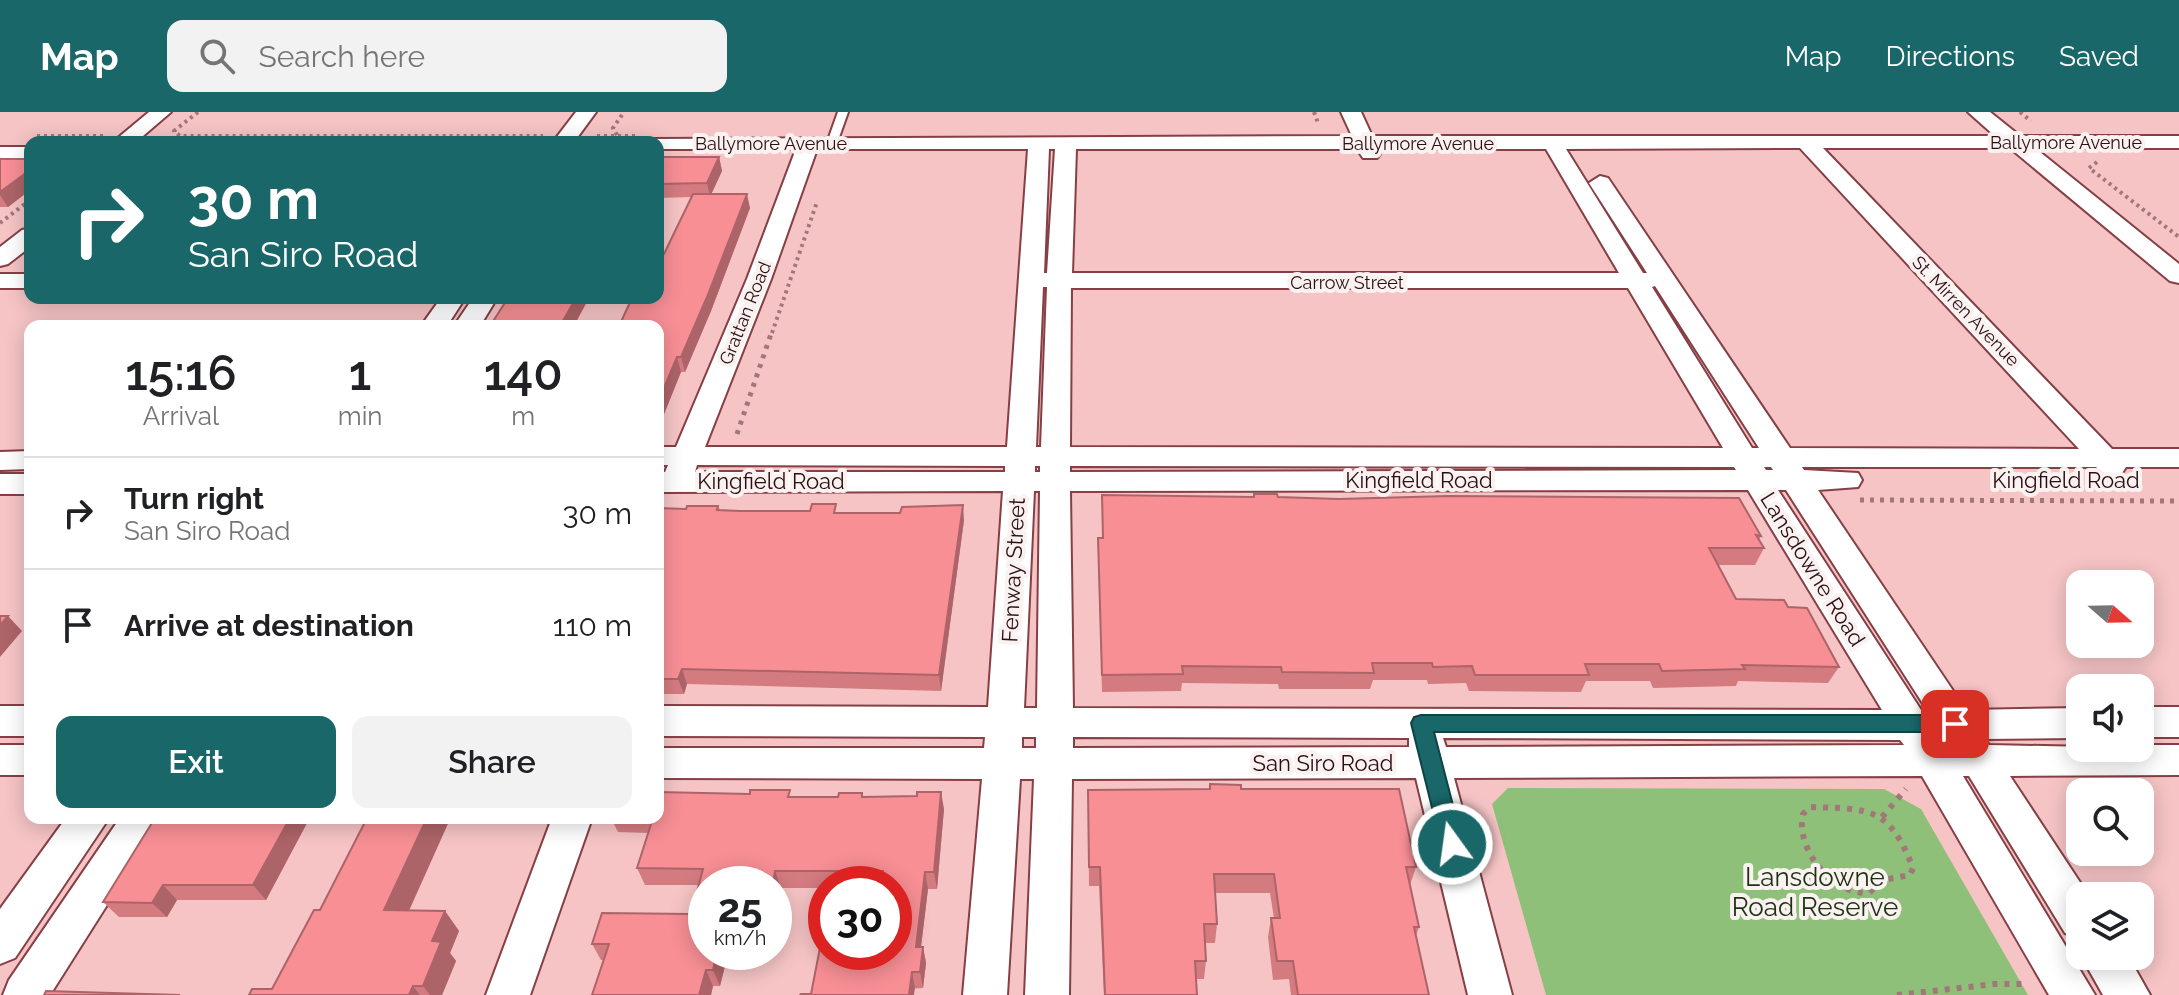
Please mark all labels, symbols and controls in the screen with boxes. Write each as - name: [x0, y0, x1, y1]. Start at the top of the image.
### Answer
- search box: [167, 20, 727, 92]
- text: Map: [40, 34, 119, 79]
- icon: search: [195, 34, 239, 78]
- text: Search here: [259, 39, 425, 74]
- text: Map: [1785, 40, 1842, 73]
- text: Directions: [1886, 40, 2015, 73]
- text: Saved: [2059, 40, 2139, 73]
- street label: Ballymore Avenue: [1990, 132, 2142, 153]
- street label: Ballymore Avenue: [695, 133, 847, 154]
- street label: Ballymore Avenue: [1342, 133, 1494, 154]
- text: 30 m: [188, 166, 319, 232]
- icon: right: [56, 168, 160, 272]
- text: San Siro Road: [188, 233, 418, 275]
- street label: St. Mirren Avenue: [1908, 252, 2024, 371]
- street label: Grattan Road: [715, 259, 775, 367]
- street label: Carrow Street: [1290, 272, 1404, 293]
- text: 15:16: [125, 345, 237, 401]
- text: 1: [349, 345, 371, 401]
- text: 140: [484, 345, 563, 401]
- text: Arrival: [143, 401, 219, 431]
- text: min: [338, 401, 383, 431]
- text: m: [511, 401, 535, 431]
- street label: Kingfield Road: [1345, 467, 1493, 493]
- street label: Kingfield Road: [1992, 467, 2140, 493]
- street label: Kingfield Road: [697, 468, 845, 494]
- text: Turn right: [124, 481, 264, 516]
- street label: Lansdowne Road: [1755, 487, 1871, 651]
- icon: right: [56, 491, 100, 535]
- text: 30 m: [562, 496, 632, 531]
- street label: Fenway Street: [996, 496, 1030, 643]
- text: San Siro Road: [124, 516, 290, 546]
- north arrow: [2066, 570, 2154, 658]
- map controls: [2066, 570, 2154, 970]
- icon: arrive: [56, 603, 100, 647]
- text: Arrive at destination: [124, 608, 414, 643]
- text: 110 m: [553, 608, 632, 643]
- button: sound: [2066, 674, 2154, 762]
- pin: [1921, 690, 1989, 758]
- icon: arrive: [1933, 702, 1977, 746]
- button: Exit: [56, 716, 336, 808]
- button: Share: [352, 716, 632, 808]
- street label: San Siro Road: [1253, 750, 1393, 776]
- button: search: [2066, 778, 2154, 866]
- position arrow: [1410, 802, 1494, 886]
- park label: Lansdowne Road Reserve: [1732, 862, 1898, 922]
- speed limit sign: 30: [808, 866, 912, 970]
- button: layers: [2066, 882, 2154, 970]
- text: 25: [718, 884, 762, 931]
- text: km/h: [714, 926, 766, 950]

